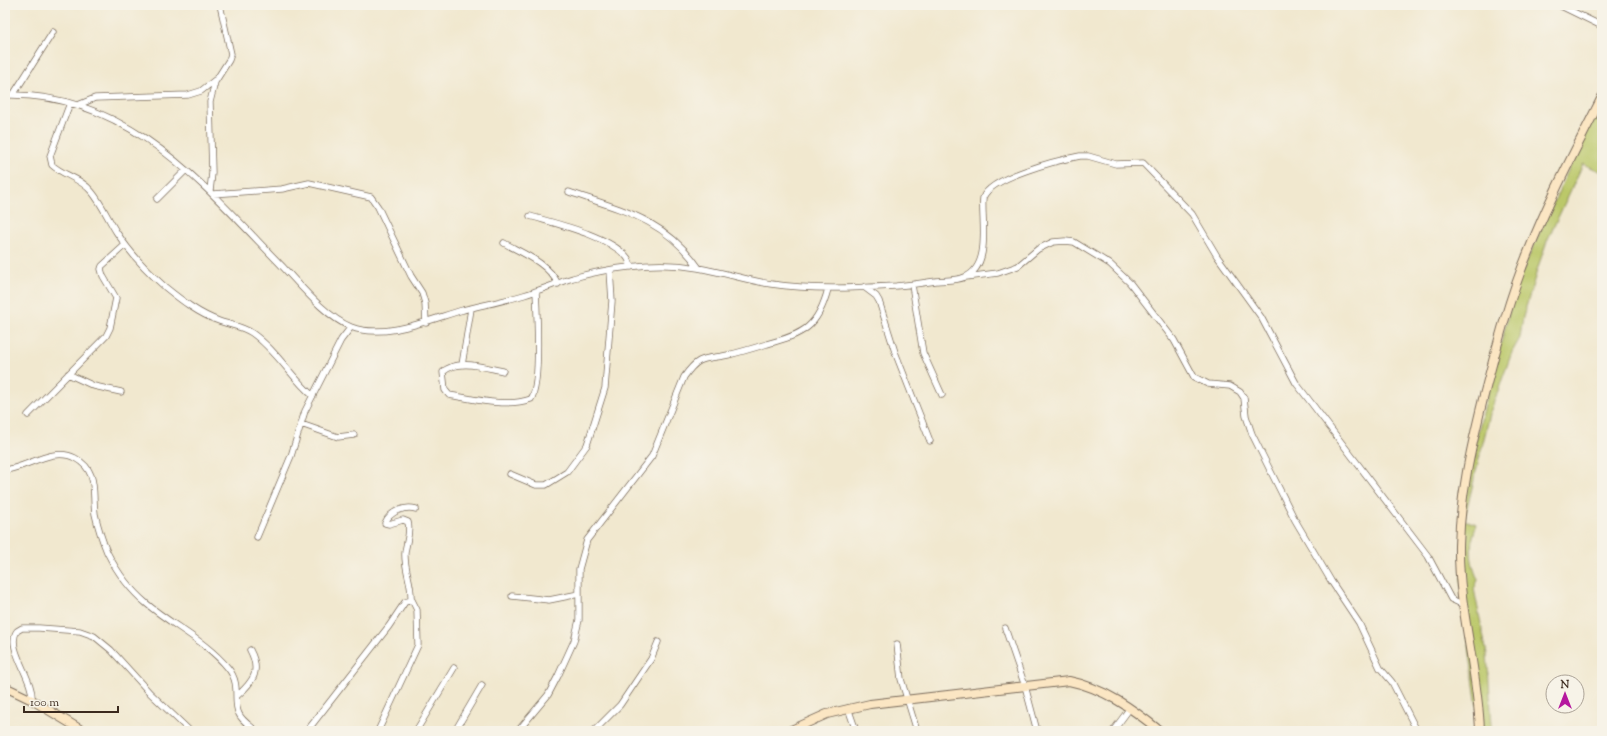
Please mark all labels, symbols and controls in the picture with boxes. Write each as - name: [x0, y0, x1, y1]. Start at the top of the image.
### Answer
- north arrow: [1545, 674, 1585, 714]
- text: N: [1560, 677, 1570, 693]
- scale bar: [24, 688, 118, 714]
- text: 100 m: [30, 694, 59, 712]

